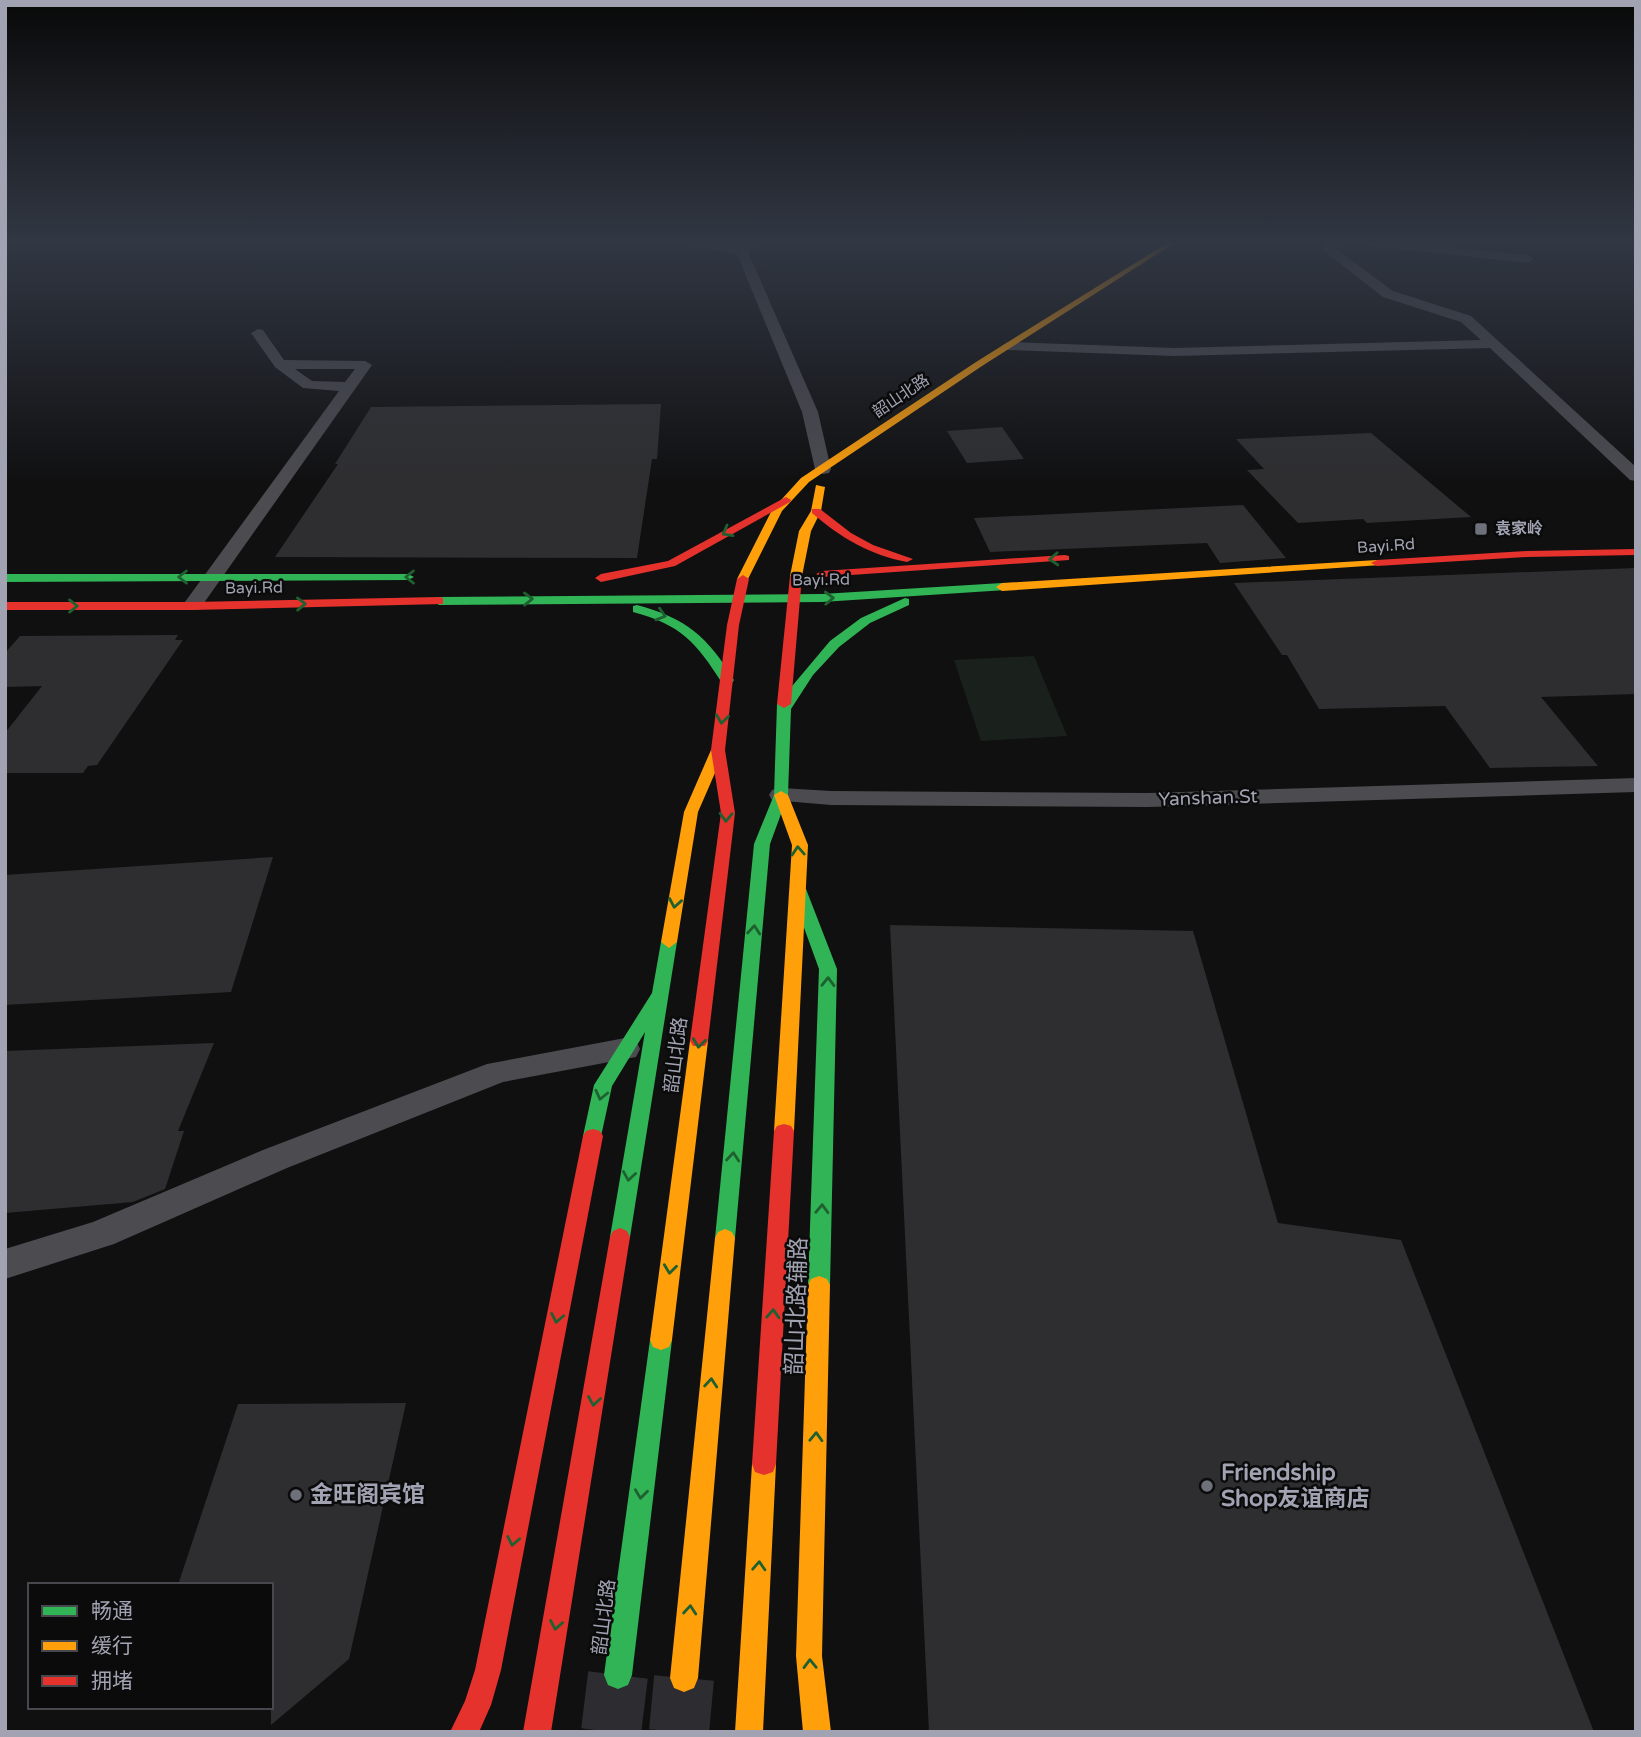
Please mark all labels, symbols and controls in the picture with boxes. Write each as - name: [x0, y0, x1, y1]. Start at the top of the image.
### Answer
- street label: 韶山北路: [869, 370, 933, 422]
- place label: 袁家岭: [1495, 519, 1543, 539]
- marker: 袁家岭: [1473, 521, 1489, 537]
- one-way arrow: [722, 524, 734, 537]
- street label: Bayi.Rd: [1356, 534, 1416, 558]
- one-way arrow: [1048, 551, 1059, 566]
- one-way arrow: [177, 569, 188, 585]
- one-way arrow: [405, 569, 415, 585]
- street label: Bayi.Rd: [792, 569, 850, 591]
- street label: Bayi.Rd: [225, 577, 283, 599]
- one-way arrow: [824, 590, 835, 605]
- one-way arrow: [523, 592, 534, 607]
- one-way arrow: [296, 596, 307, 612]
- one-way arrow: [69, 598, 79, 614]
- one-way arrow: [655, 606, 667, 621]
- one-way arrow: [714, 713, 729, 724]
- street label: Yanshan.St: [1158, 785, 1258, 811]
- one-way arrow: [719, 812, 734, 823]
- one-way arrow: [791, 845, 806, 856]
- one-way arrow: [668, 897, 683, 909]
- one-way arrow: [746, 924, 761, 935]
- one-way arrow: [820, 976, 836, 987]
- street label: 韶山北路: [660, 1016, 692, 1094]
- one-way arrow: [691, 1037, 706, 1049]
- one-way arrow: [595, 1089, 610, 1101]
- one-way arrow: [725, 1151, 740, 1162]
- one-way arrow: [622, 1171, 637, 1182]
- one-way arrow: [815, 1203, 830, 1214]
- street label: 韶山北路辅路: [781, 1237, 813, 1375]
- one-way arrow: [662, 1263, 677, 1275]
- one-way arrow: [765, 1308, 780, 1319]
- one-way arrow: [551, 1312, 566, 1324]
- one-way arrow: [704, 1377, 719, 1389]
- one-way arrow: [587, 1395, 602, 1407]
- one-way arrow: [808, 1431, 823, 1442]
- place label: Friendship Shop友谊商店: [1221, 1459, 1370, 1513]
- marker: Friendship Shop友谊商店: [1199, 1478, 1215, 1494]
- place label: 金旺阁宾馆: [310, 1481, 425, 1509]
- marker: 金旺阁宾馆: [288, 1487, 304, 1503]
- one-way arrow: [634, 1489, 649, 1500]
- one-way arrow: [507, 1535, 522, 1547]
- one-way arrow: [751, 1560, 766, 1571]
- street label: 韶山北路: [588, 1578, 620, 1656]
- legend: [28, 1583, 273, 1709]
- text: 畅通: [91, 1599, 133, 1624]
- one-way arrow: [682, 1604, 697, 1615]
- one-way arrow: [549, 1620, 564, 1631]
- text: 缓行: [91, 1634, 133, 1659]
- one-way arrow: [802, 1658, 817, 1669]
- text: 拥堵: [91, 1669, 133, 1694]

